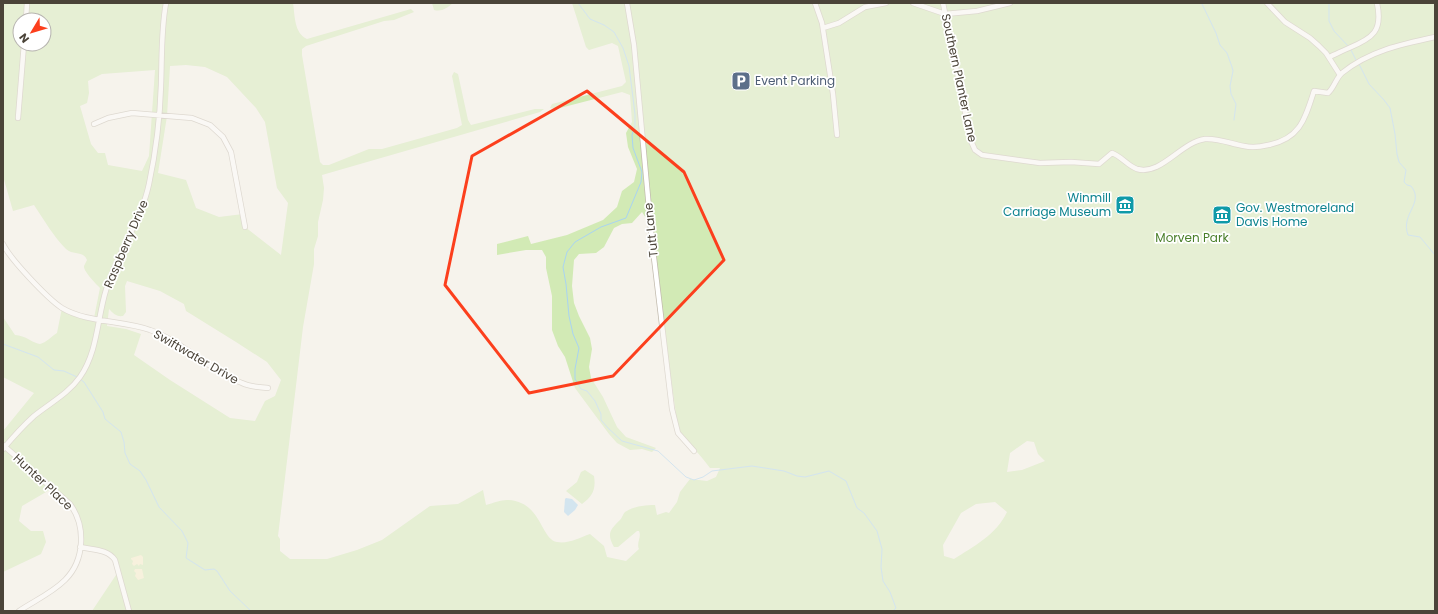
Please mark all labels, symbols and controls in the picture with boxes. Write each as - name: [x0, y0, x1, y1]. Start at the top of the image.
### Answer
- north arrow: [12, 12, 52, 52]
- street label: Southern Planter Lane: [938, 12, 981, 144]
- text: N: [15, 30, 33, 46]
- parking icon: Event Parking: [730, 70, 752, 92]
- place label: Event Parking: [755, 72, 835, 89]
- place label: Winmill Carriage Museum: [1003, 189, 1111, 220]
- museum icon: Winmill Carriage Museum: [1114, 194, 1136, 216]
- street label: Raspberry Drive: [99, 197, 152, 291]
- place label: Gov. Westmoreland Davis Home: [1236, 199, 1354, 230]
- street label: Tutt Lane: [639, 202, 662, 258]
- museum icon: Gov. Westmoreland Davis Home: [1211, 204, 1233, 226]
- park label: Morven Park: [1155, 229, 1229, 246]
- street label: Swiftwater Drive: [151, 325, 242, 388]
- street label: Hunter Place: [10, 450, 77, 514]

